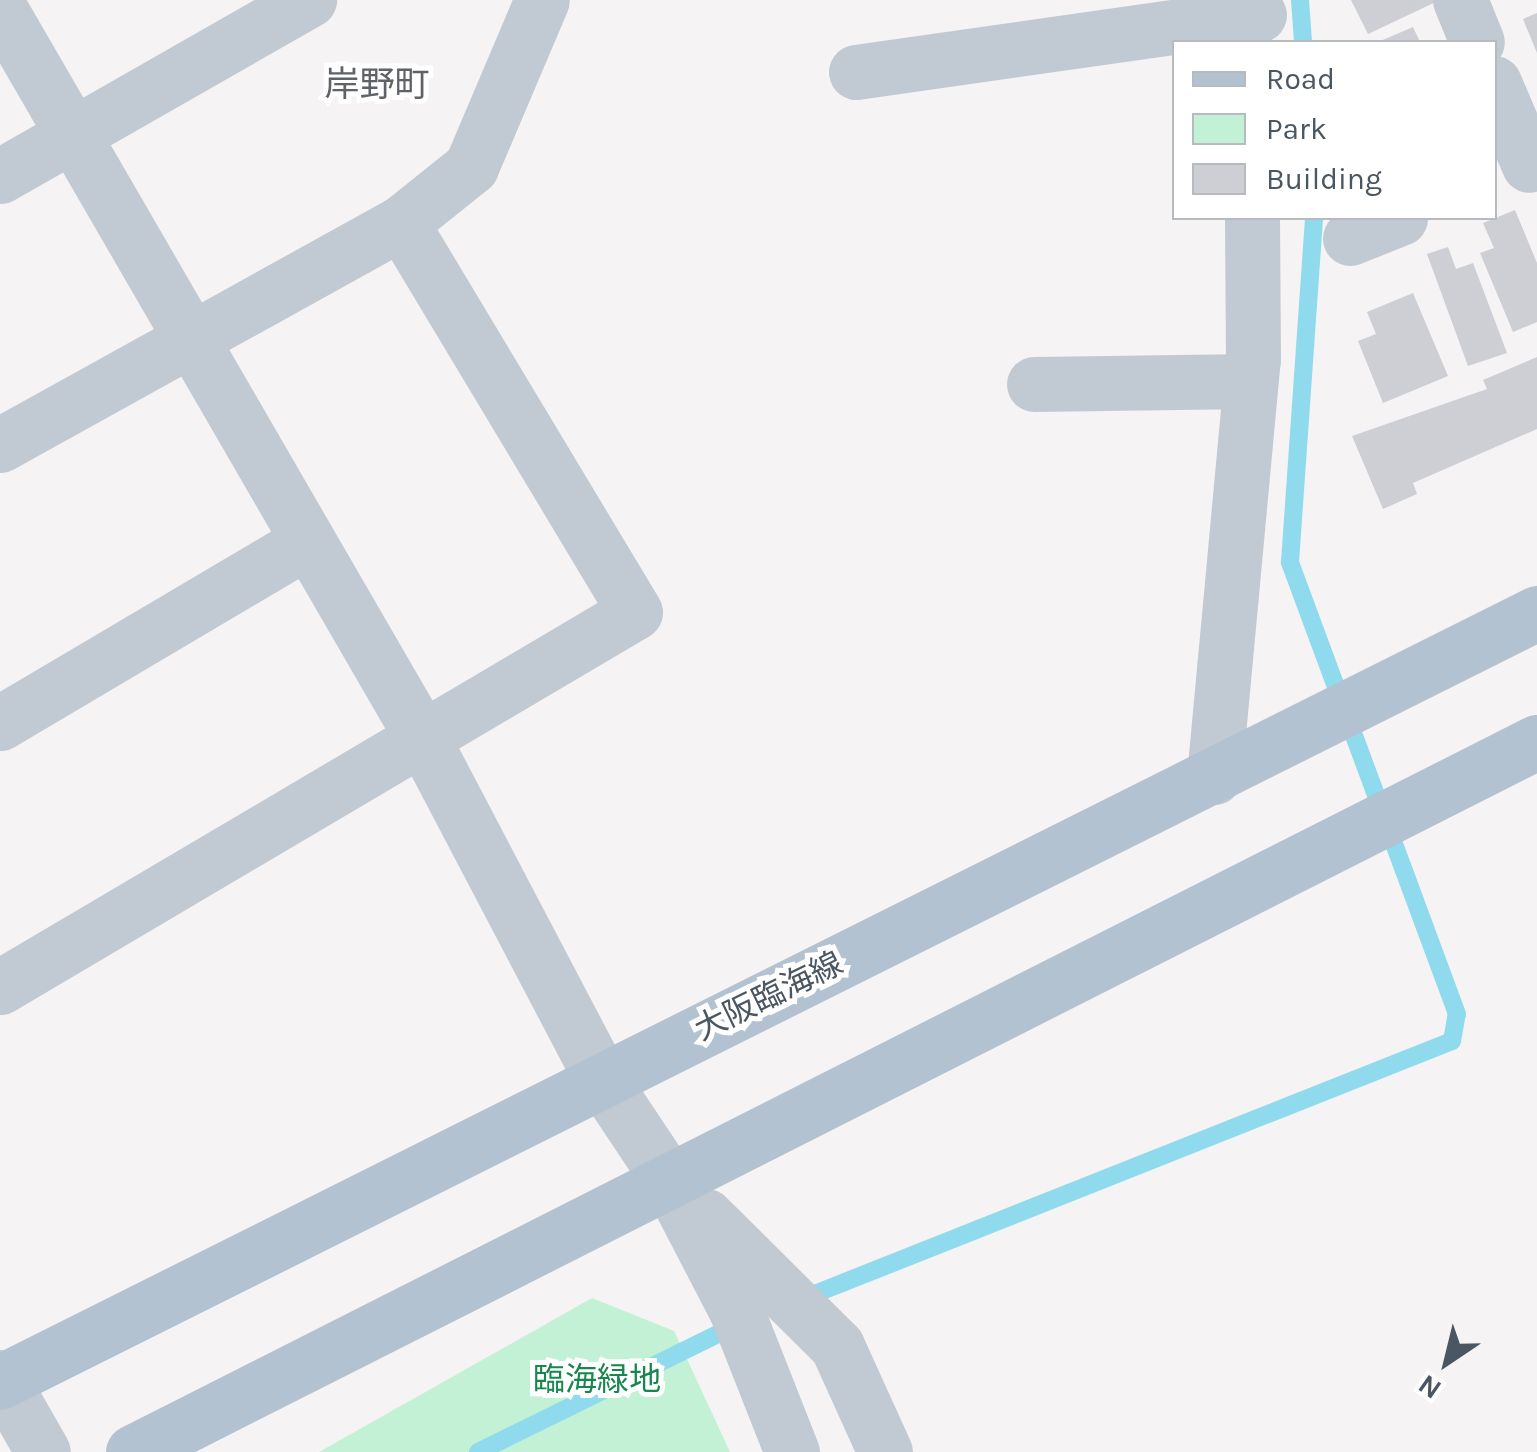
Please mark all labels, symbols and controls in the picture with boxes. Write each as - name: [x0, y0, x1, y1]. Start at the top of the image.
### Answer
- legend: [1172, 40, 1497, 220]
- text: Road: [1266, 61, 1335, 97]
- district label: 岸野町: [325, 64, 429, 106]
- text: Park: [1266, 111, 1327, 147]
- text: Building: [1266, 161, 1382, 197]
- street label: 大阪臨海線: [689, 945, 849, 1049]
- north arrow: [1397, 1312, 1497, 1412]
- park label: 臨海緑地: [533, 1361, 661, 1399]
- text: N: [1412, 1368, 1447, 1406]

